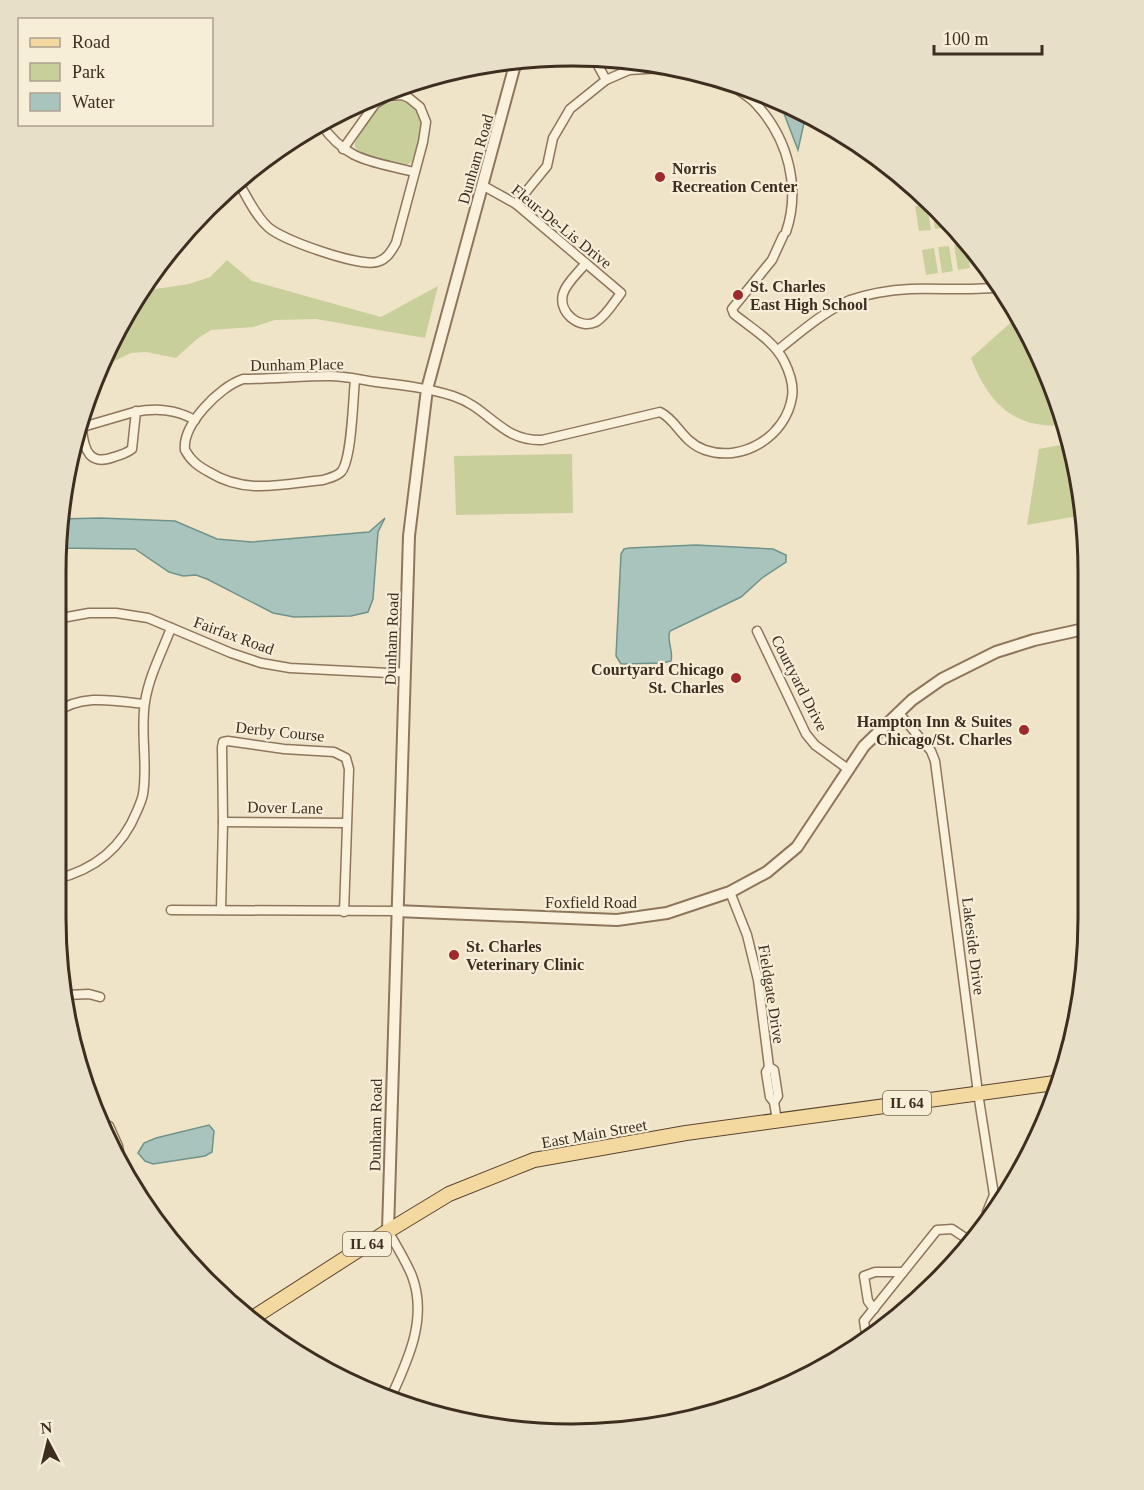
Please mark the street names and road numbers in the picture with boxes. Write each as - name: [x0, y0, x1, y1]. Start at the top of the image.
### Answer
- street label: Dunham Road: [455, 112, 496, 206]
- street label: Fleur-De-Lis Drive: [508, 181, 615, 272]
- street label: Dunham Place: [250, 355, 344, 374]
- street label: Dunham Road: [381, 592, 402, 686]
- street label: Fairfax Road: [191, 613, 276, 658]
- street label: Courtyard Drive: [767, 632, 831, 734]
- street label: Derby Course: [235, 718, 325, 746]
- street label: Dover Lane: [247, 798, 323, 817]
- street label: Foxfield Road: [545, 894, 637, 911]
- street label: Lakeside Drive: [959, 896, 988, 996]
- street label: Fieldgate Drive: [754, 943, 788, 1045]
- street label: Dunham Road: [366, 1078, 385, 1172]
- road number: IL 64: [883, 1091, 931, 1115]
- street label: East Main Street: [540, 1116, 649, 1151]
- road number: IL 64: [343, 1232, 391, 1256]

